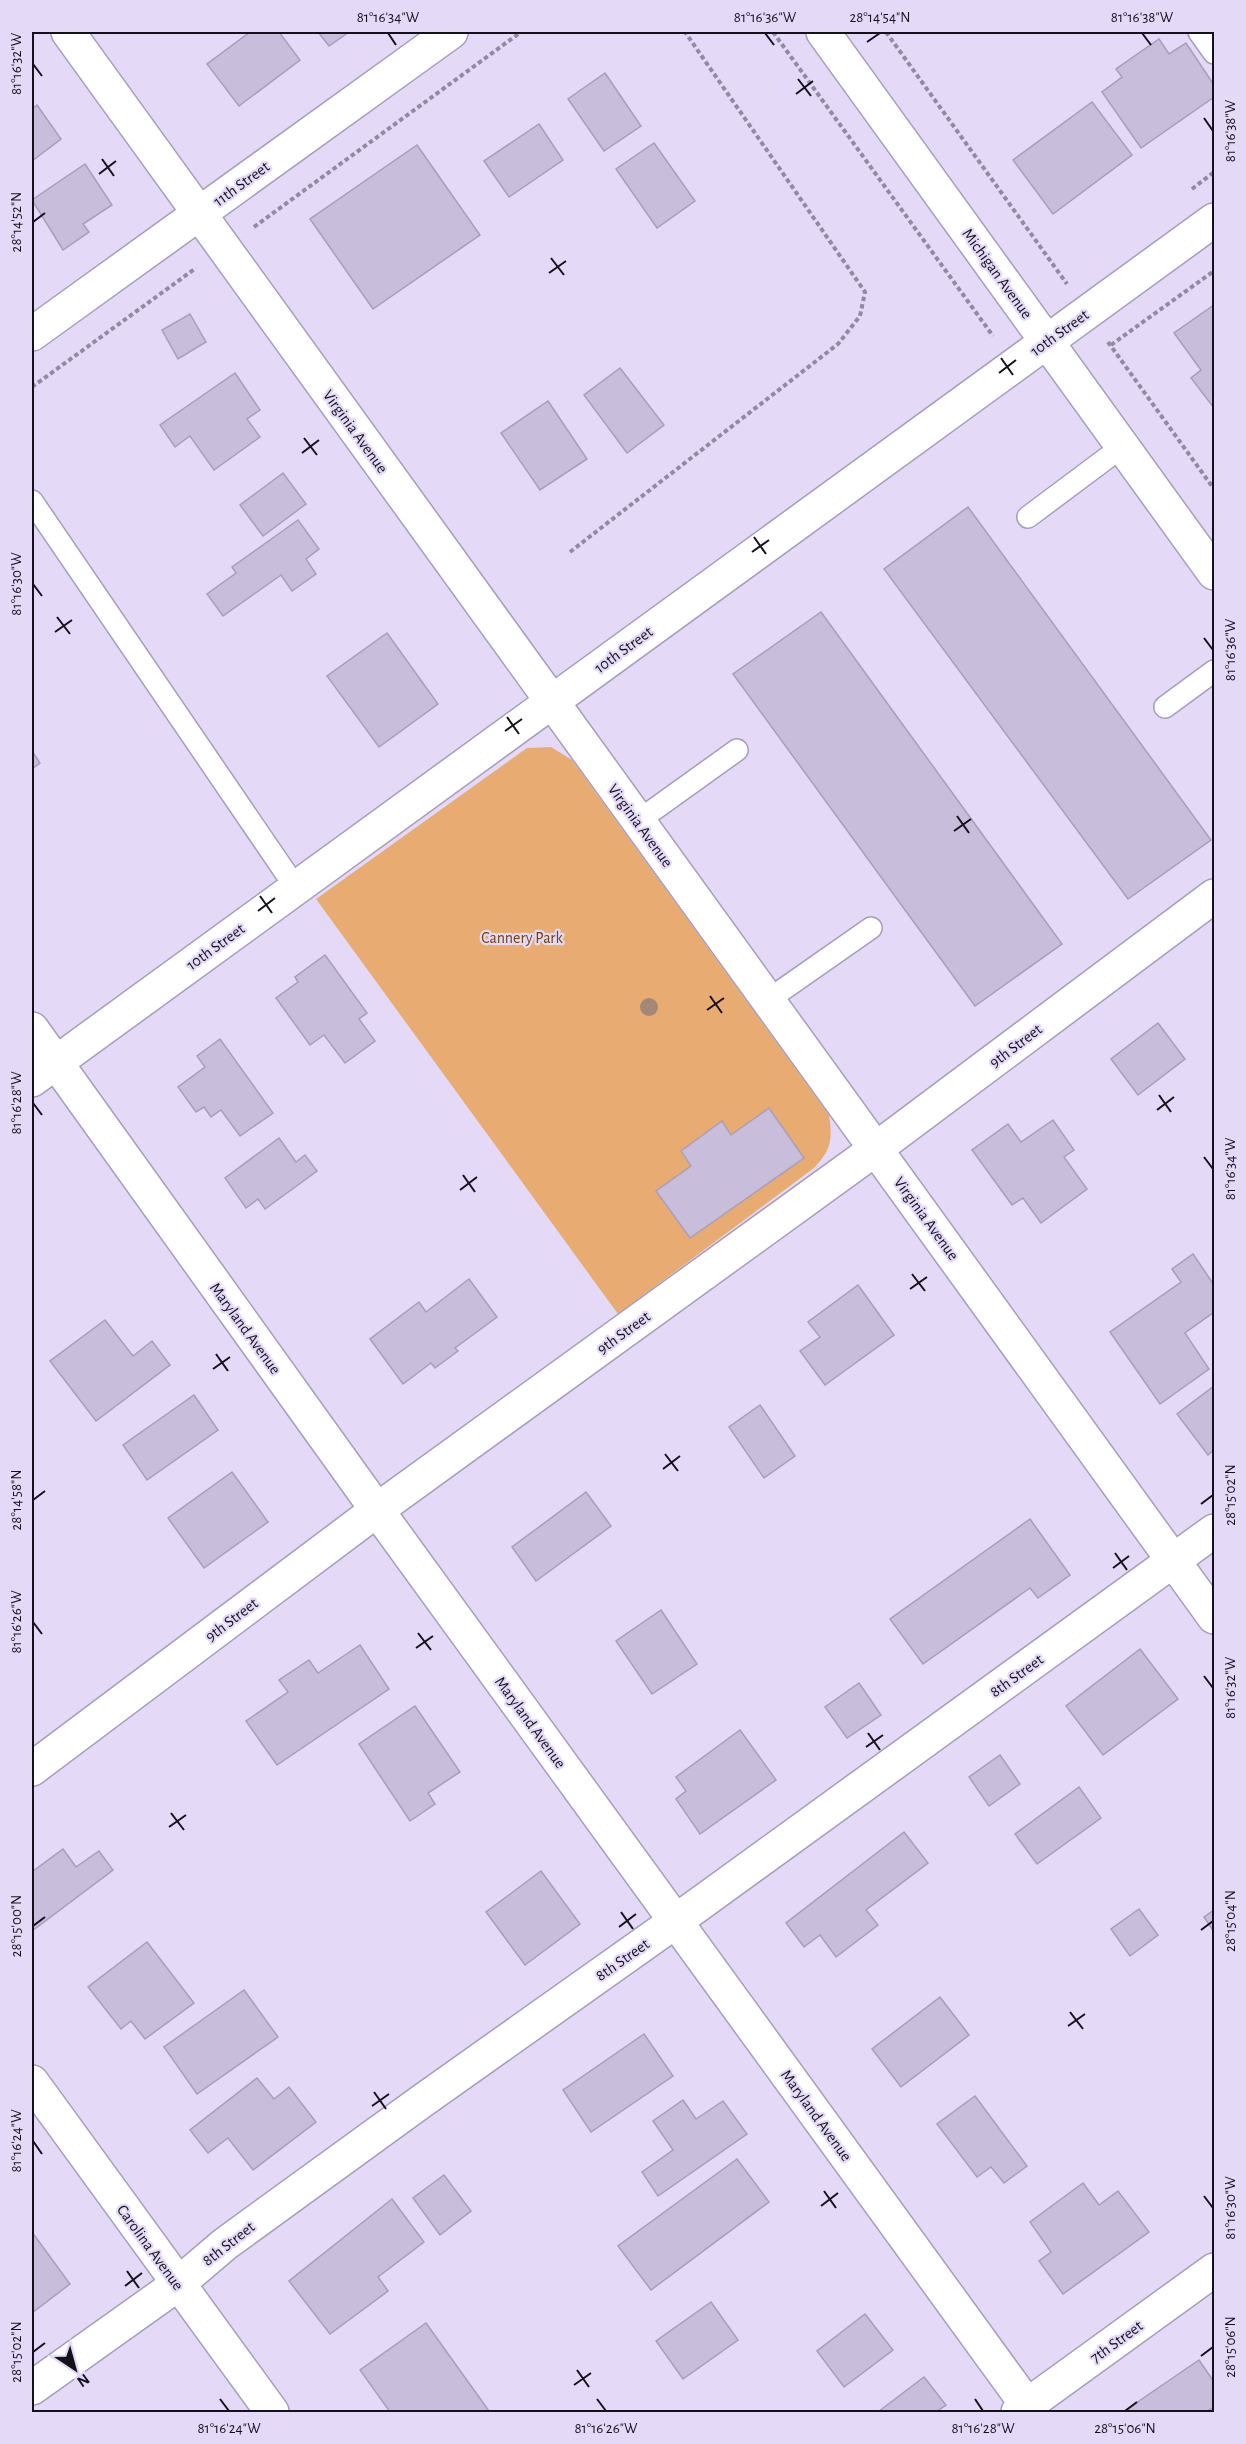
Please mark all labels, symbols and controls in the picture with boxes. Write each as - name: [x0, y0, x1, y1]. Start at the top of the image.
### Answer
- text: 81°16'34"W: [357, 10, 420, 25]
- text: 81°16'36"W: [734, 10, 797, 25]
- text: 28°14'54"N: [849, 10, 911, 25]
- text: 81°16'38"W: [1111, 10, 1174, 25]
- text: 81°16'32"W: [9, 32, 24, 95]
- text: 81°16'38"W: [1223, 99, 1238, 162]
- street label: 11th Street: [211, 158, 272, 209]
- text: 28°14'52"N: [9, 192, 24, 252]
- street label: Michigan Avenue: [959, 226, 1035, 322]
- street label: 10th Street: [1028, 306, 1092, 359]
- street label: Virginia Avenue: [320, 387, 391, 476]
- text: 81°16'30"W: [9, 552, 24, 616]
- text: 81°16'36"W: [1223, 618, 1238, 681]
- street label: 10th Street: [592, 623, 656, 676]
- street label: Virginia Avenue: [605, 781, 676, 870]
- street label: 10th Street: [184, 920, 248, 973]
- park label: Cannery Park: [481, 930, 564, 947]
- street label: 9th Street: [986, 1021, 1045, 1071]
- text: 81°16'28"W: [9, 1071, 24, 1135]
- text: 81°16'34"W: [1223, 1137, 1238, 1200]
- street label: Virginia Avenue: [891, 1174, 962, 1263]
- street label: Maryland Avenue: [206, 1280, 284, 1378]
- street label: 9th Street: [594, 1308, 653, 1357]
- text: 28°15'02"N: [1223, 1464, 1238, 1526]
- text: 28°14'58"N: [9, 1469, 24, 1531]
- text: 81°16'26"W: [9, 1590, 24, 1654]
- street label: 9th Street: [202, 1595, 261, 1645]
- street label: 8th Street: [987, 1651, 1046, 1700]
- text: 81°16'32"W: [1223, 1656, 1238, 1719]
- street label: Maryland Avenue: [491, 1674, 569, 1772]
- text: 28°15'04"N: [1223, 1890, 1238, 1952]
- text: 28°15'00"N: [9, 1895, 24, 1957]
- street label: 8th Street: [593, 1936, 652, 1984]
- street label: Maryland Avenue: [777, 2067, 855, 2165]
- text: 81°16'24"W: [9, 2109, 24, 2173]
- text: 81°16'30"W: [1223, 2176, 1238, 2240]
- street label: Carolina Avenue: [114, 2202, 186, 2293]
- street label: 8th Street: [200, 2219, 258, 2269]
- text: 28°15'06"N: [1223, 2316, 1238, 2378]
- street label: 7th Street: [1087, 2318, 1146, 2366]
- text: 28°15'02"N: [9, 2321, 24, 2383]
- north arrow: [45, 2339, 105, 2399]
- text: N: [74, 2371, 92, 2390]
- text: 81°16'24"W: [197, 2421, 261, 2436]
- text: 81°16'26"W: [574, 2421, 638, 2436]
- text: 81°16'28"W: [951, 2421, 1015, 2436]
- text: 28°15'06"N: [1094, 2421, 1156, 2436]

